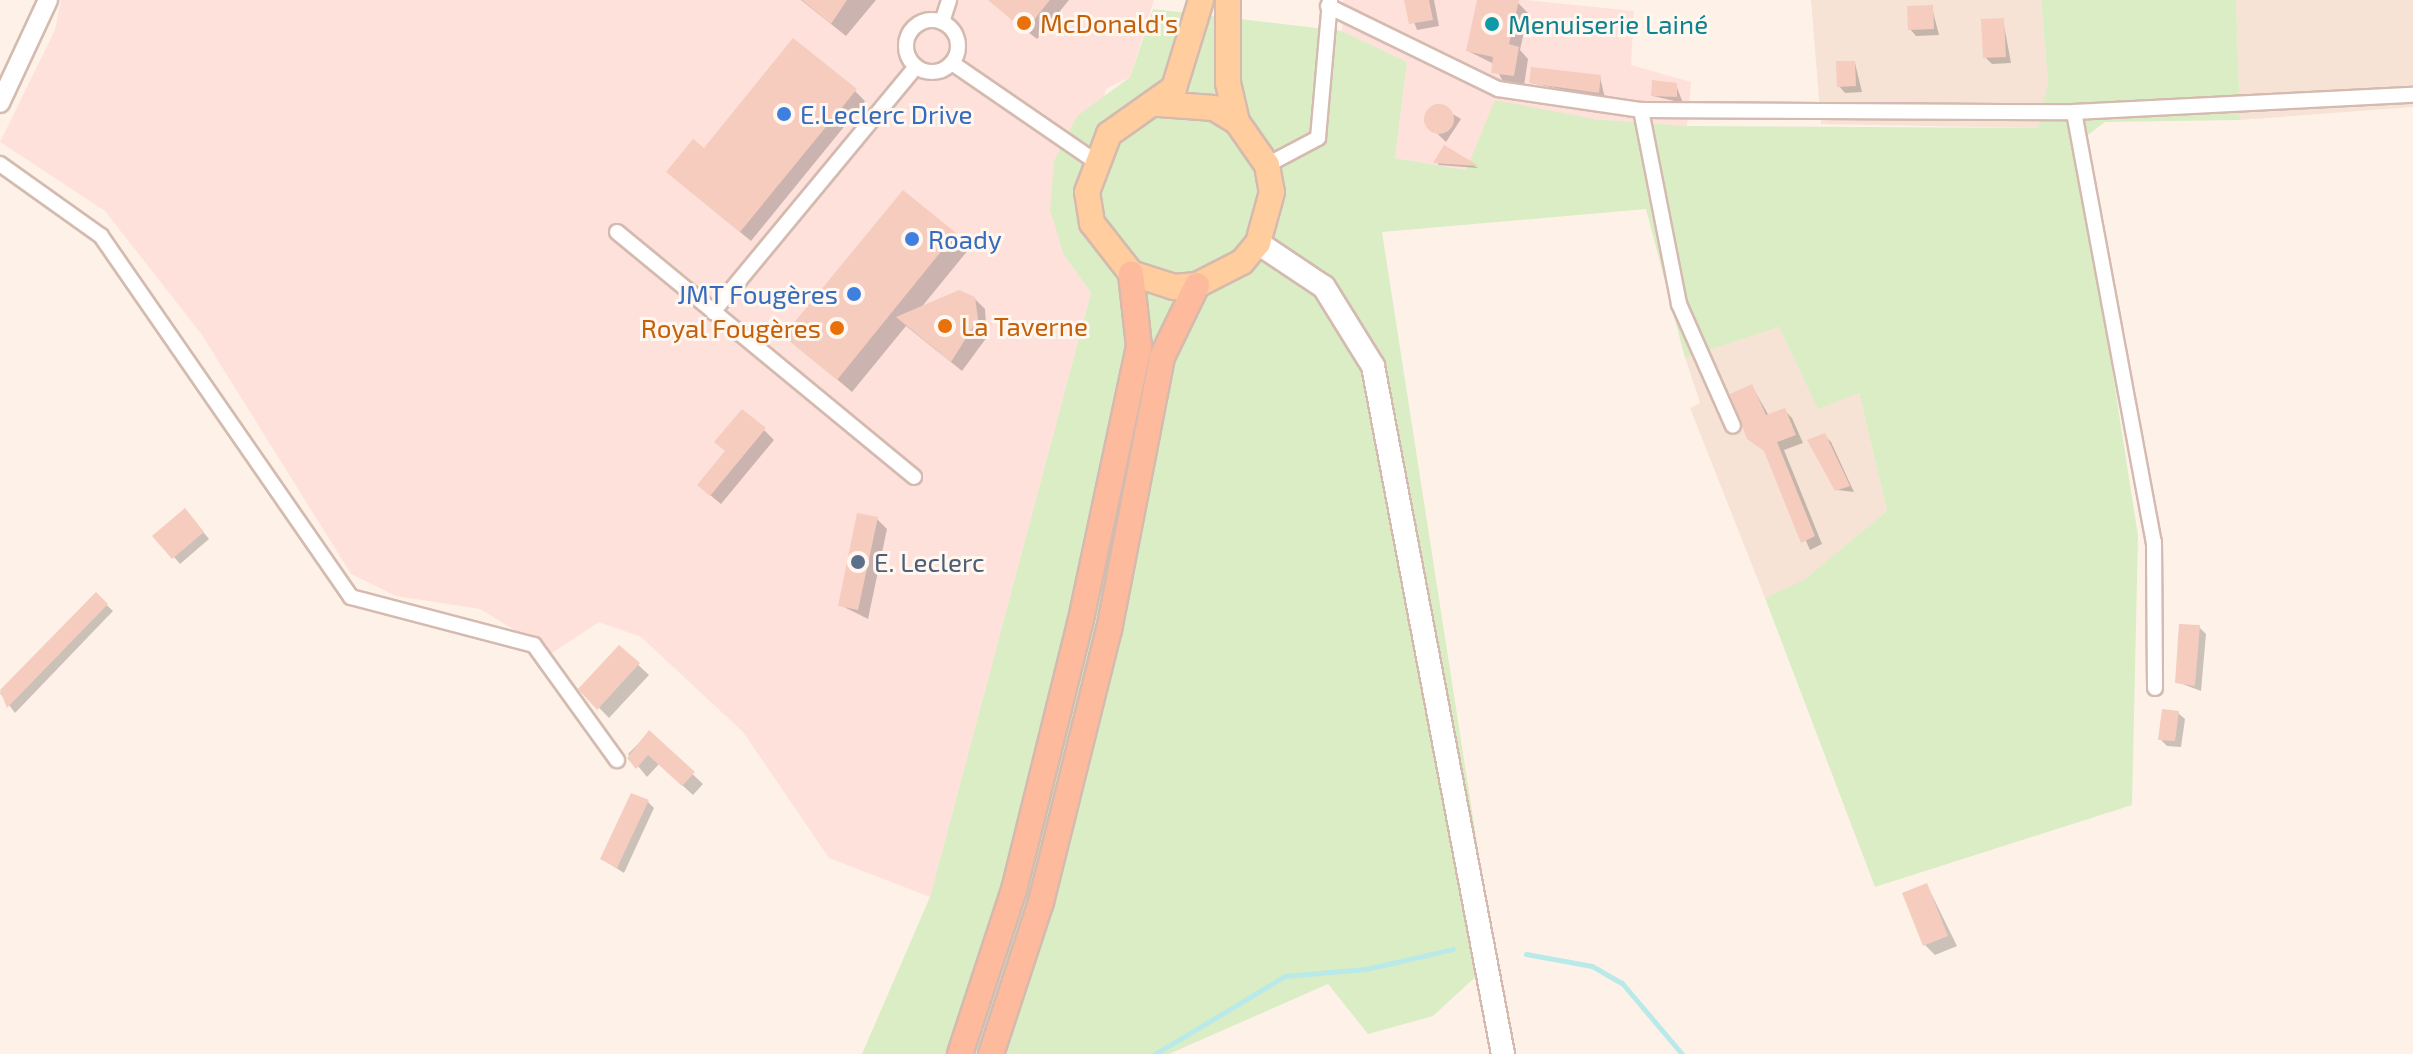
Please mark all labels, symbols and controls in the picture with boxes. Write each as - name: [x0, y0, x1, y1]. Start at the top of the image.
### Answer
- place label: McDonald's: [1040, 7, 1178, 39]
- place label: Menuiserie Lainé: [1508, 8, 1708, 40]
- marker: McDonald's: [1015, 14, 1033, 32]
- marker: Menuiserie Lainé: [1483, 15, 1501, 33]
- place label: E.Leclerc Drive: [800, 98, 973, 130]
- marker: E.Leclerc Drive: [775, 105, 793, 123]
- place label: Roady: [928, 223, 1002, 255]
- marker: Roady: [903, 230, 921, 248]
- place label: JMT Fougères: [677, 278, 838, 310]
- marker: JMT Fougères: [845, 285, 863, 303]
- place label: La Taverne: [961, 310, 1088, 342]
- place label: Royal Fougères: [640, 312, 821, 344]
- marker: La Taverne: [936, 317, 954, 335]
- marker: Royal Fougères: [828, 319, 846, 337]
- place label: E. Leclerc: [874, 546, 985, 578]
- marker: E. Leclerc: [849, 553, 867, 571]

